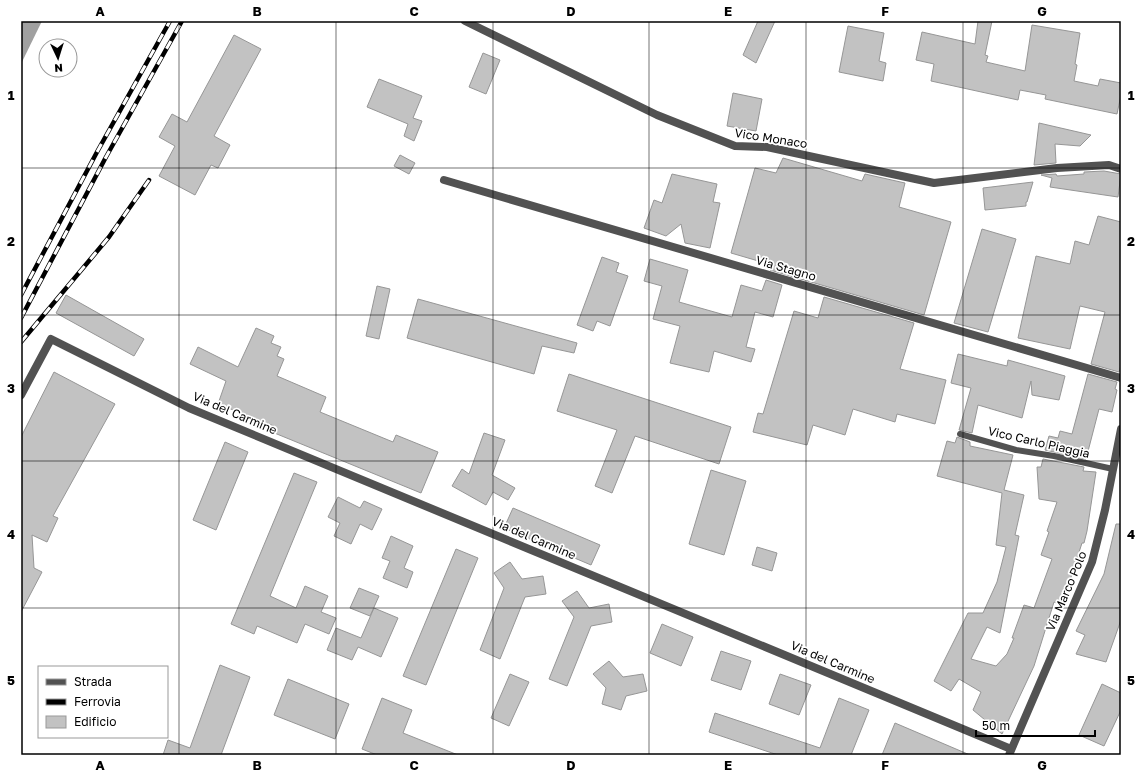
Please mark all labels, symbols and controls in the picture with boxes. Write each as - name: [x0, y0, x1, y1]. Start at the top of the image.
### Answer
- text: A: [95, 3, 105, 19]
- text: B: [252, 3, 262, 19]
- text: C: [409, 3, 419, 19]
- text: D: [566, 3, 576, 19]
- text: E: [724, 3, 732, 19]
- text: F: [881, 3, 889, 19]
- text: G: [1037, 3, 1047, 19]
- north arrow: [38, 38, 78, 78]
- text: N: [54, 62, 63, 75]
- text: 1: [8, 87, 15, 103]
- text: 1: [1128, 87, 1135, 103]
- street label: Vico Monaco: [734, 125, 808, 151]
- text: 2: [7, 233, 15, 249]
- text: 2: [1127, 233, 1135, 249]
- street label: Via Stagno: [754, 252, 818, 284]
- text: 3: [7, 380, 15, 396]
- text: 3: [1127, 380, 1135, 396]
- street label: Via del Carmine: [191, 389, 279, 438]
- street label: Vico Carlo Piaggia: [987, 423, 1091, 461]
- street label: Via del Carmine: [490, 514, 578, 563]
- text: 4: [7, 526, 15, 542]
- text: 4: [1127, 526, 1135, 542]
- street label: Via Marco Polo: [1042, 549, 1090, 633]
- street label: Via del Carmine: [789, 638, 877, 687]
- legend: [38, 666, 168, 738]
- text: 5: [7, 672, 15, 688]
- text: 5: [1127, 672, 1135, 688]
- text: Strada: [74, 674, 112, 689]
- text: Ferrovia: [74, 694, 121, 709]
- scale bar: [976, 712, 1095, 738]
- text: Edificio: [74, 714, 116, 729]
- text: 50 m: [982, 718, 1010, 733]
- text: A: [95, 757, 105, 773]
- text: B: [252, 757, 262, 773]
- text: C: [409, 757, 419, 773]
- text: D: [566, 757, 576, 773]
- text: E: [724, 757, 732, 773]
- text: F: [881, 757, 889, 773]
- text: G: [1037, 757, 1047, 773]

